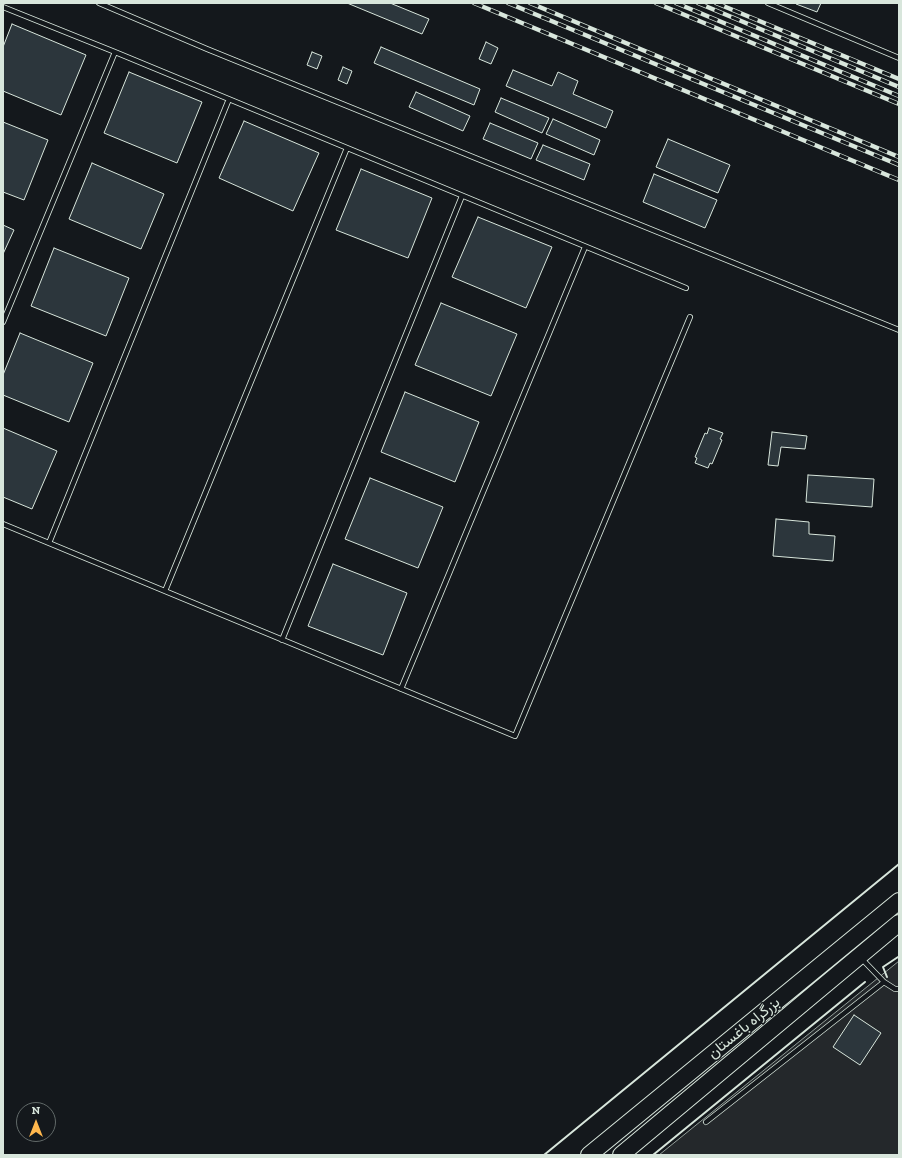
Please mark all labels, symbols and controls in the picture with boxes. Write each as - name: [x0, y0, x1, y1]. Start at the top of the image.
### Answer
- street label: بزرگراه باغستان: [704, 993, 784, 1063]
- north arrow: [16, 1102, 56, 1142]
- text: N: [32, 1104, 40, 1117]

